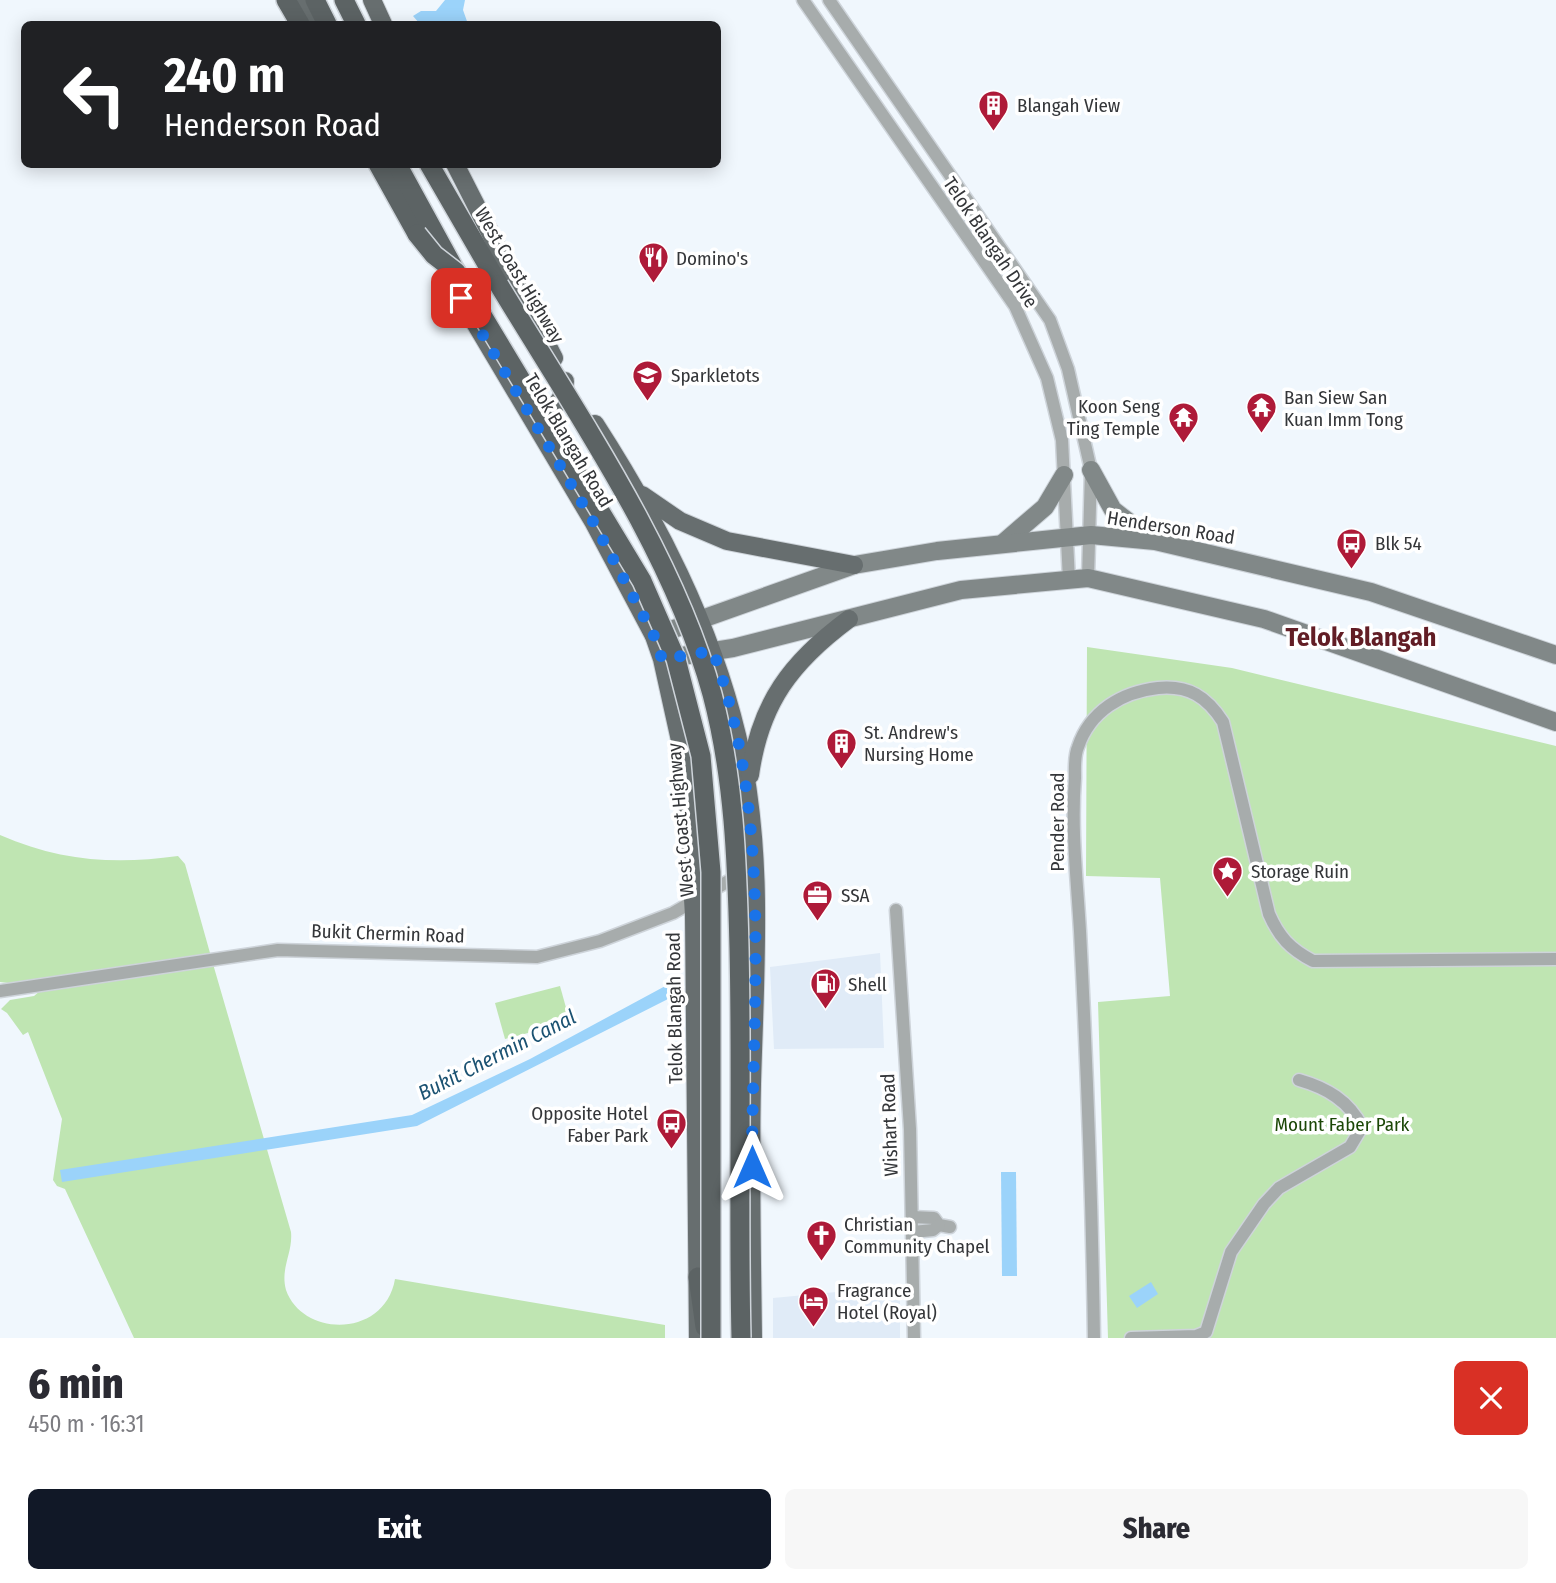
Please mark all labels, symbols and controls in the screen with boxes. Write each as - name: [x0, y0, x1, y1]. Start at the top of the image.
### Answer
- text: 240 m: [164, 46, 285, 105]
- icon: left: [49, 49, 140, 140]
- building icon: Blangah View: [977, 88, 1011, 132]
- place label: Blangah View: [1017, 94, 1121, 117]
- text: Henderson Road: [164, 106, 381, 144]
- street label: Telok Blangah Drive: [938, 173, 1043, 312]
- street label: West Coast Highway: [470, 203, 569, 348]
- restaurant icon: Domino's: [636, 241, 670, 285]
- place label: Domino's: [676, 247, 748, 270]
- pin: [431, 268, 491, 328]
- icon: arrive: [442, 279, 480, 317]
- school or university icon: Sparkletots: [631, 358, 665, 402]
- place label: Sparkletots: [671, 364, 760, 387]
- street label: Telok Blangah Road: [520, 369, 618, 511]
- place label: Ban Siew San Kuan Imm Tong: [1284, 386, 1403, 431]
- temple icon: Ban Siew San Kuan Imm Tong: [1244, 391, 1278, 435]
- place label: Koon Seng Ting Temple: [1067, 395, 1160, 440]
- temple icon: Koon Seng Ting Temple: [1166, 400, 1200, 444]
- street label: Henderson Road: [1106, 506, 1236, 549]
- bus stop icon: Blk 54: [1335, 526, 1369, 570]
- place label: Blk 54: [1375, 532, 1422, 555]
- district label: Telok Blangah: [1286, 622, 1436, 653]
- place label: St. Andrew's Nursing Home: [864, 721, 974, 766]
- building icon: St. Andrew's Nursing Home: [824, 726, 858, 770]
- street label: West Coast Highway: [662, 742, 699, 898]
- street label: Pender Road: [1046, 773, 1069, 871]
- place icon: Storage Ruin: [1211, 854, 1245, 898]
- place label: Storage Ruin: [1251, 860, 1349, 883]
- office icon: SSA: [801, 878, 835, 922]
- place label: SSA: [841, 884, 870, 907]
- street label: Bukit Chermin Road: [311, 919, 465, 948]
- street label: Telok Blangah Road: [662, 932, 687, 1084]
- fuel station icon: Shell: [808, 967, 842, 1011]
- place label: Shell: [848, 973, 887, 996]
- water label: Bukit Chermin Canal: [414, 1004, 580, 1106]
- street label: Wishart Road: [876, 1073, 903, 1177]
- place label: Opposite Hotel Faber Park: [531, 1102, 648, 1147]
- bus stop icon: Opposite Hotel Faber Park: [654, 1107, 688, 1151]
- park label: Mount Faber Park: [1275, 1113, 1410, 1136]
- position arrow: [715, 1130, 789, 1204]
- place label: Christian Community Chapel: [844, 1213, 990, 1258]
- church icon: Christian Community Chapel: [804, 1218, 838, 1262]
- place label: Fragrance Hotel (Royal): [837, 1279, 937, 1324]
- hotel icon: Fragrance Hotel (Royal): [797, 1284, 831, 1328]
- text: 6 min: [28, 1359, 124, 1409]
- button: close: [1454, 1361, 1528, 1435]
- text: 450 m · 16:31: [28, 1410, 144, 1438]
- button: Exit: [28, 1489, 771, 1569]
- button: Share: [785, 1489, 1528, 1569]

